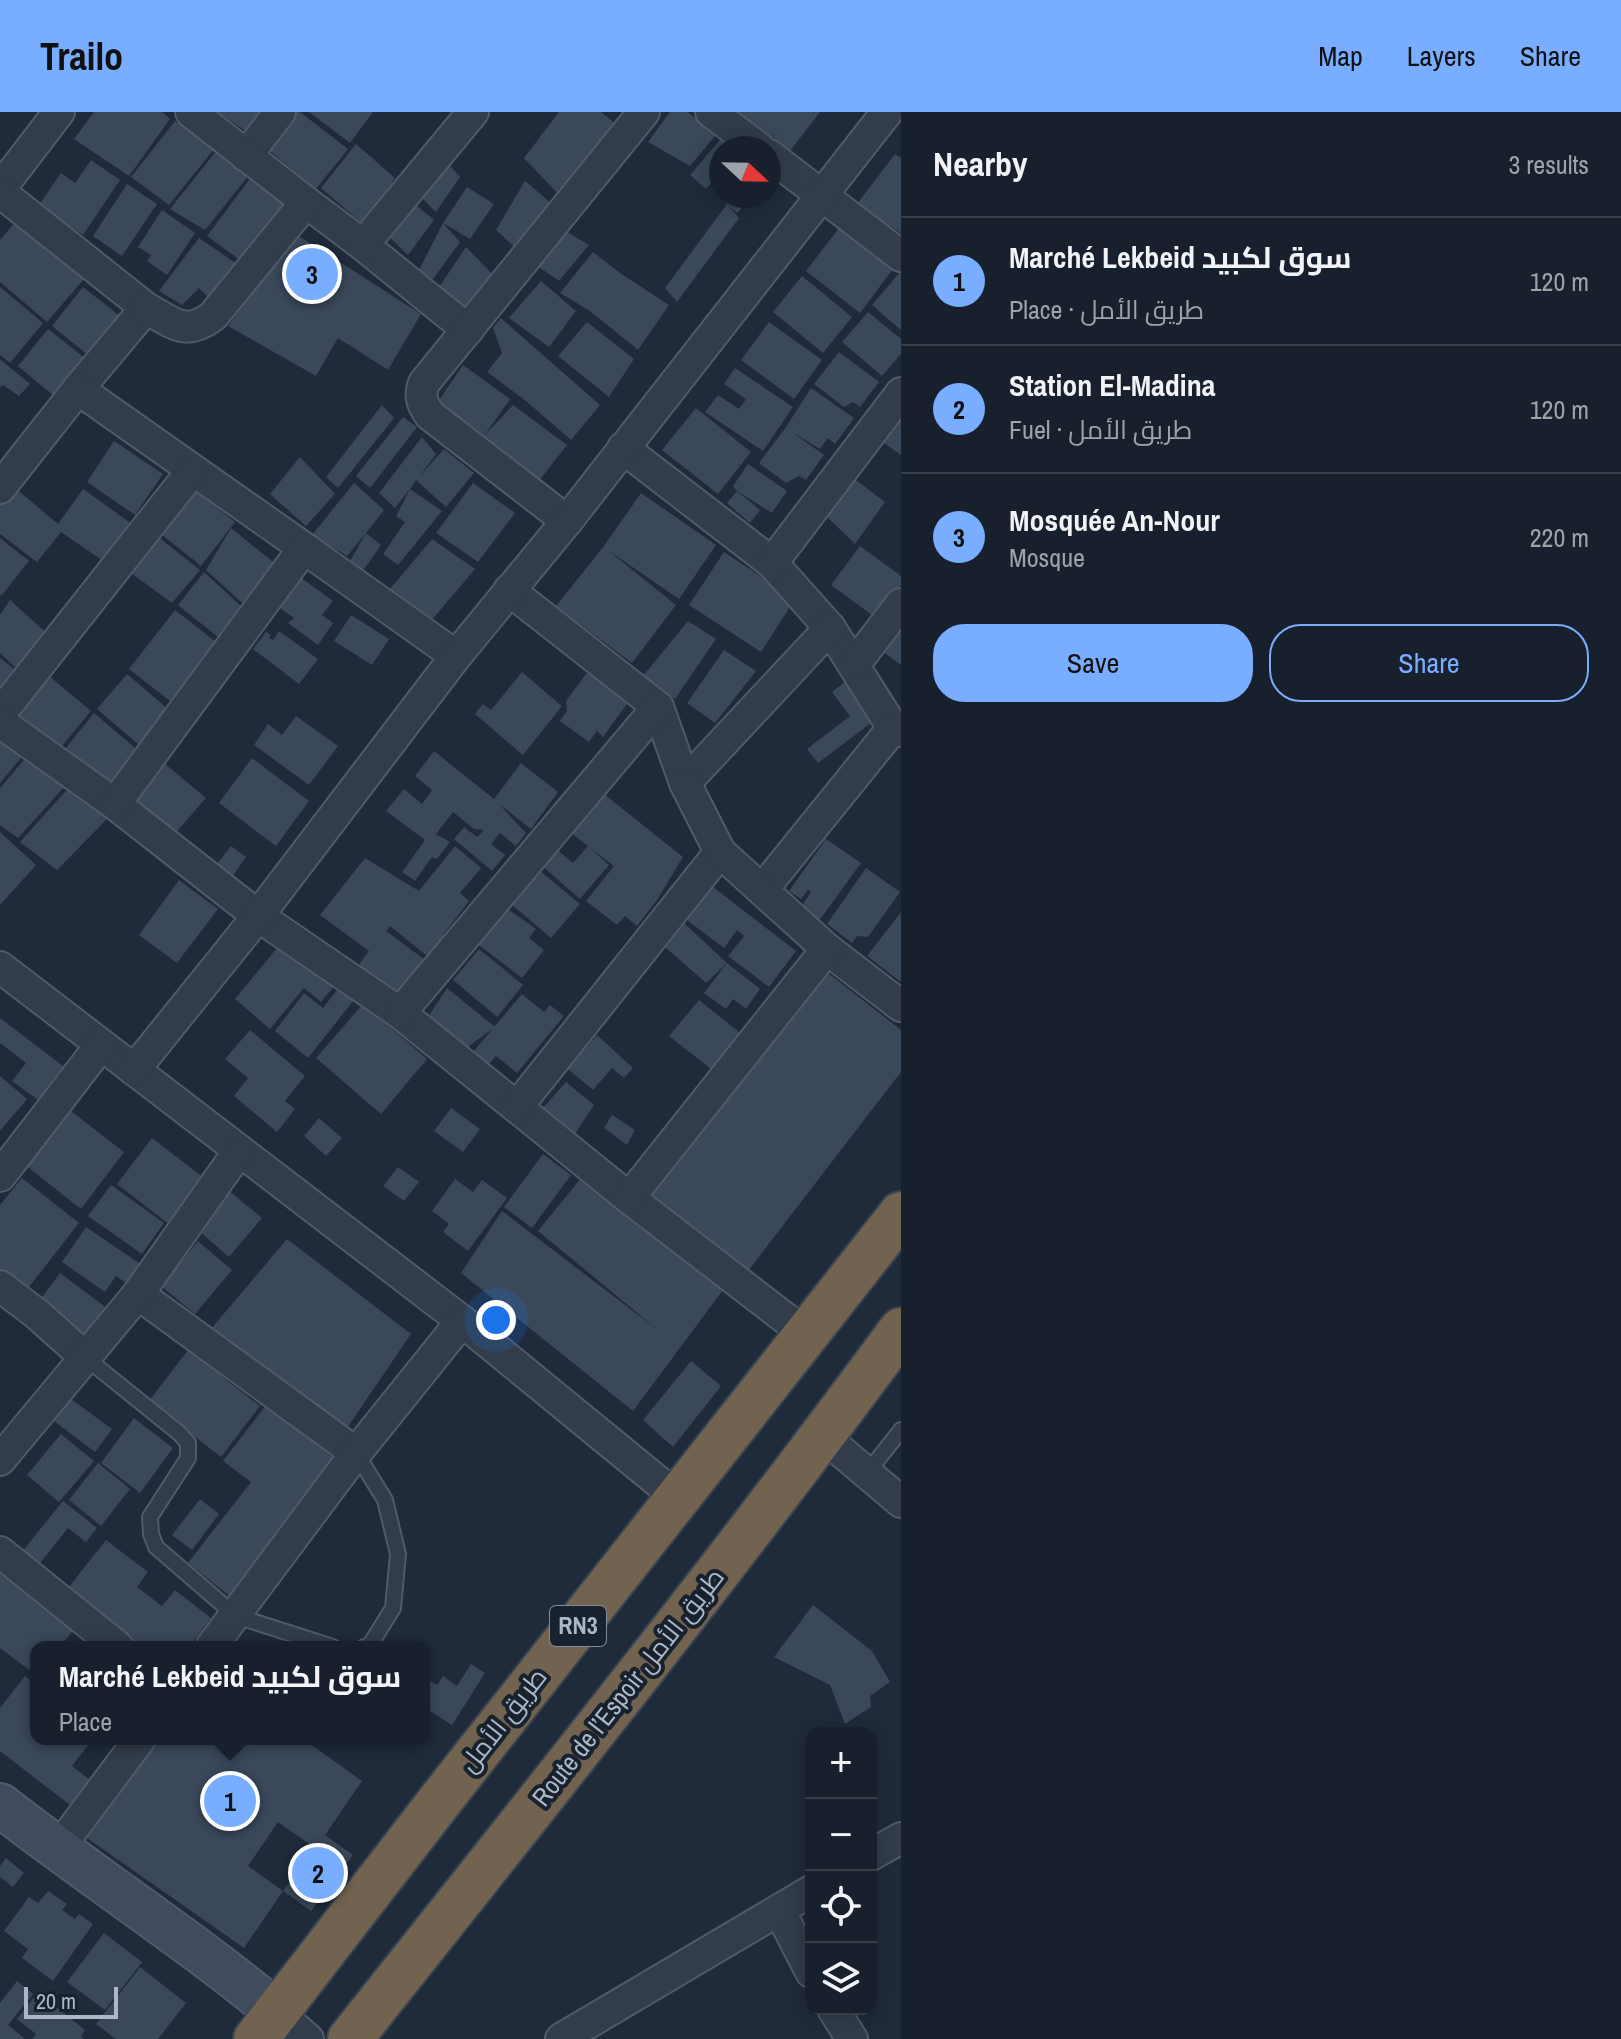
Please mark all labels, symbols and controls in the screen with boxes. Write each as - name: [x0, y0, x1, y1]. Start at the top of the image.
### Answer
- text: Trailo: [40, 31, 123, 82]
- text: Map: [1318, 37, 1363, 75]
- text: Layers: [1407, 37, 1476, 75]
- text: Share: [1520, 37, 1581, 75]
- north arrow: [709, 136, 781, 208]
- text: Nearby: [933, 141, 1028, 187]
- text: 3 results: [1508, 147, 1589, 182]
- text: Marché Lekbeid سوق لكبيد: [1009, 237, 1352, 277]
- pin: 3: [286, 244, 338, 304]
- text: 1: [953, 264, 965, 299]
- text: 120 m: [1530, 264, 1589, 299]
- text: Place · طريق الأمل: [1009, 292, 1204, 327]
- text: Station El-Madina: [1009, 365, 1215, 405]
- text: 2: [953, 392, 965, 427]
- text: 120 m: [1530, 392, 1589, 427]
- text: Fuel · طريق الأمل: [1009, 412, 1192, 447]
- text: Mosquée An-Nour: [1009, 500, 1220, 540]
- text: 3: [953, 520, 965, 555]
- text: 220 m: [1530, 520, 1589, 555]
- text: Mosque: [1009, 540, 1085, 575]
- button: Save: [933, 624, 1253, 702]
- button: Share: [1269, 624, 1589, 702]
- your location: [476, 1300, 516, 1340]
- street label: Route de l’Espoir طريق الأمل: [523, 1560, 732, 1813]
- road number: RN3: [550, 1606, 606, 1646]
- popup: [30, 1641, 430, 1745]
- text: Marché Lekbeid سوق لكبيد: [59, 1656, 401, 1696]
- street label: طريق الأمل: [451, 1660, 555, 1779]
- text: Place: [59, 1704, 112, 1739]
- map controls: [805, 1727, 877, 2015]
- button: +: [805, 1727, 877, 1799]
- pin: 1: [204, 1771, 256, 1831]
- button: −: [805, 1799, 877, 1871]
- pin: 2: [292, 1843, 344, 1903]
- button: locate: [805, 1871, 877, 1943]
- button: layers: [805, 1943, 877, 2015]
- scale bar: [24, 1983, 118, 2019]
- text: 20 m: [36, 1986, 76, 2016]

